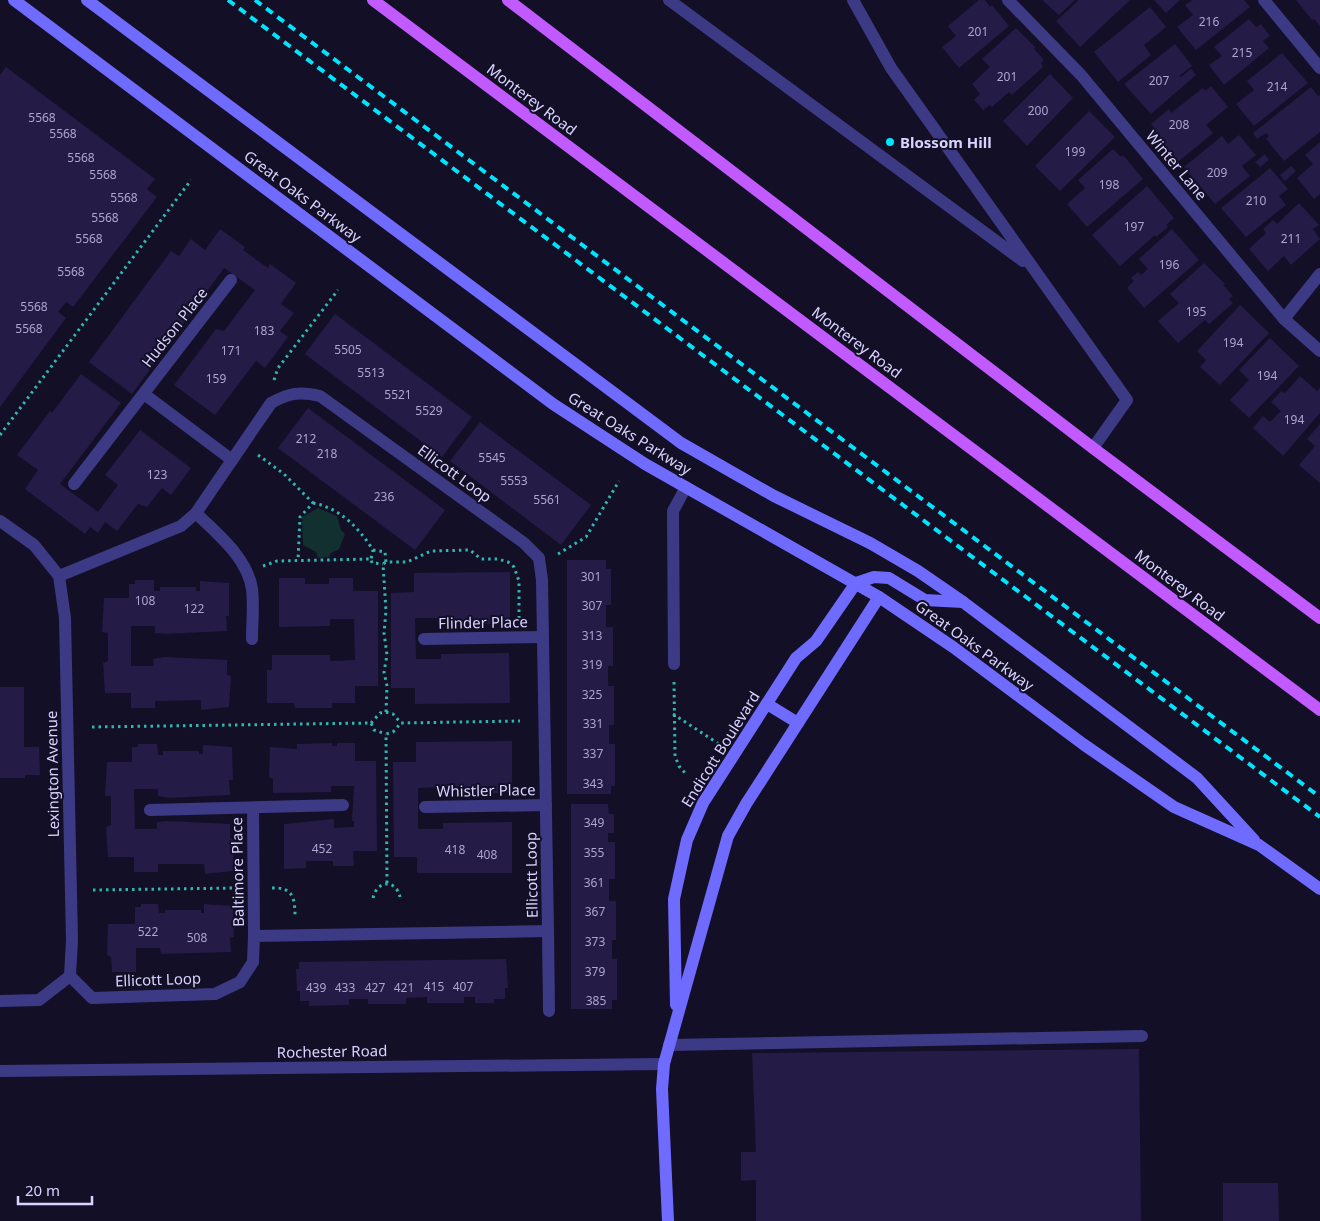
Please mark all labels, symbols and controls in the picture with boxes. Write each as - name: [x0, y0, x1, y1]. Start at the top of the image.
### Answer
- house number: 216: [1199, 13, 1219, 30]
- house number: 201: [968, 23, 988, 40]
- house number: 215: [1232, 44, 1252, 61]
- street label: Monterey Road: [483, 59, 581, 139]
- house number: 201: [997, 68, 1017, 85]
- house number: 207: [1149, 72, 1169, 89]
- house number: 214: [1267, 78, 1287, 95]
- house number: 200: [1028, 102, 1048, 119]
- house number: 5568: [28, 109, 56, 126]
- house number: 208: [1169, 116, 1189, 133]
- house number: 5568: [49, 125, 77, 142]
- street label: Winter Lane: [1142, 126, 1212, 204]
- place label: Blossom Hill: [900, 132, 992, 152]
- marker: Blossom Hill: [884, 136, 896, 148]
- house number: 199: [1065, 143, 1085, 160]
- street label: Great Oaks Parkway: [240, 145, 366, 247]
- house number: 5568: [67, 149, 95, 166]
- house number: 209: [1207, 164, 1227, 181]
- house number: 5568: [89, 166, 117, 183]
- house number: 198: [1099, 176, 1119, 193]
- house number: 5568: [110, 189, 138, 206]
- house number: 210: [1246, 192, 1266, 209]
- house number: 5568: [91, 209, 119, 226]
- house number: 197: [1124, 218, 1144, 235]
- house number: 5568: [75, 230, 103, 247]
- house number: 211: [1281, 230, 1301, 247]
- house number: 196: [1159, 256, 1179, 273]
- house number: 5568: [57, 263, 85, 280]
- street label: Hudson Place: [137, 283, 211, 371]
- house number: 5568: [20, 298, 48, 315]
- street label: Monterey Road: [808, 302, 906, 382]
- house number: 195: [1186, 303, 1206, 320]
- house number: 5568: [15, 320, 43, 337]
- house number: 183: [254, 322, 274, 339]
- house number: 194: [1223, 334, 1243, 351]
- house number: 5505: [334, 341, 362, 358]
- house number: 171: [221, 342, 241, 359]
- house number: 5513: [357, 364, 385, 381]
- house number: 194: [1257, 367, 1277, 384]
- house number: 159: [206, 370, 226, 387]
- house number: 5521: [384, 386, 412, 403]
- street label: Great Oaks Parkway: [565, 387, 696, 479]
- house number: 5529: [415, 402, 443, 419]
- house number: 194: [1284, 411, 1304, 428]
- house number: 212: [296, 430, 316, 447]
- street label: Ellicott Loop: [414, 440, 496, 506]
- house number: 218: [317, 445, 337, 462]
- house number: 5545: [478, 449, 506, 466]
- house number: 123: [147, 466, 167, 483]
- house number: 5553: [500, 472, 528, 489]
- house number: 236: [374, 488, 394, 505]
- house number: 5561: [533, 491, 561, 508]
- street label: Monterey Road: [1131, 545, 1229, 625]
- house number: 301: [581, 568, 601, 585]
- house number: 108: [135, 592, 155, 609]
- street label: Great Oaks Parkway: [912, 595, 1039, 695]
- house number: 307: [582, 597, 602, 614]
- house number: 122: [184, 600, 204, 617]
- street label: Flinder Place: [438, 611, 528, 633]
- house number: 313: [582, 627, 602, 644]
- house number: 319: [582, 656, 602, 673]
- house number: 325: [582, 686, 602, 703]
- street label: Endicott Boulevard: [676, 687, 764, 811]
- street label: Lexington Avenue: [41, 711, 63, 837]
- house number: 331: [583, 715, 603, 732]
- house number: 337: [583, 745, 603, 762]
- house number: 343: [583, 775, 603, 792]
- street label: Whistler Place: [436, 779, 536, 801]
- house number: 349: [584, 814, 604, 831]
- street label: Baltimore Place: [226, 817, 248, 927]
- street label: Ellicott Loop: [520, 832, 542, 918]
- house number: 452: [312, 840, 332, 857]
- house number: 418: [445, 841, 465, 858]
- house number: 355: [584, 844, 604, 861]
- house number: 408: [477, 846, 497, 863]
- house number: 361: [584, 874, 604, 891]
- house number: 367: [585, 903, 605, 920]
- house number: 522: [138, 923, 158, 940]
- house number: 508: [187, 929, 207, 946]
- house number: 373: [585, 933, 605, 950]
- house number: 379: [585, 963, 605, 980]
- street label: Ellicott Loop: [115, 968, 201, 990]
- house number: 415: [424, 978, 444, 995]
- house number: 407: [453, 978, 473, 995]
- house number: 439: [306, 979, 326, 996]
- house number: 433: [335, 979, 355, 996]
- house number: 427: [365, 979, 385, 996]
- house number: 421: [394, 979, 414, 996]
- house number: 385: [586, 992, 606, 1009]
- street label: Rochester Road: [277, 1040, 387, 1062]
- scale bar: [18, 1174, 91, 1206]
- text: 20 m: [25, 1180, 60, 1200]

